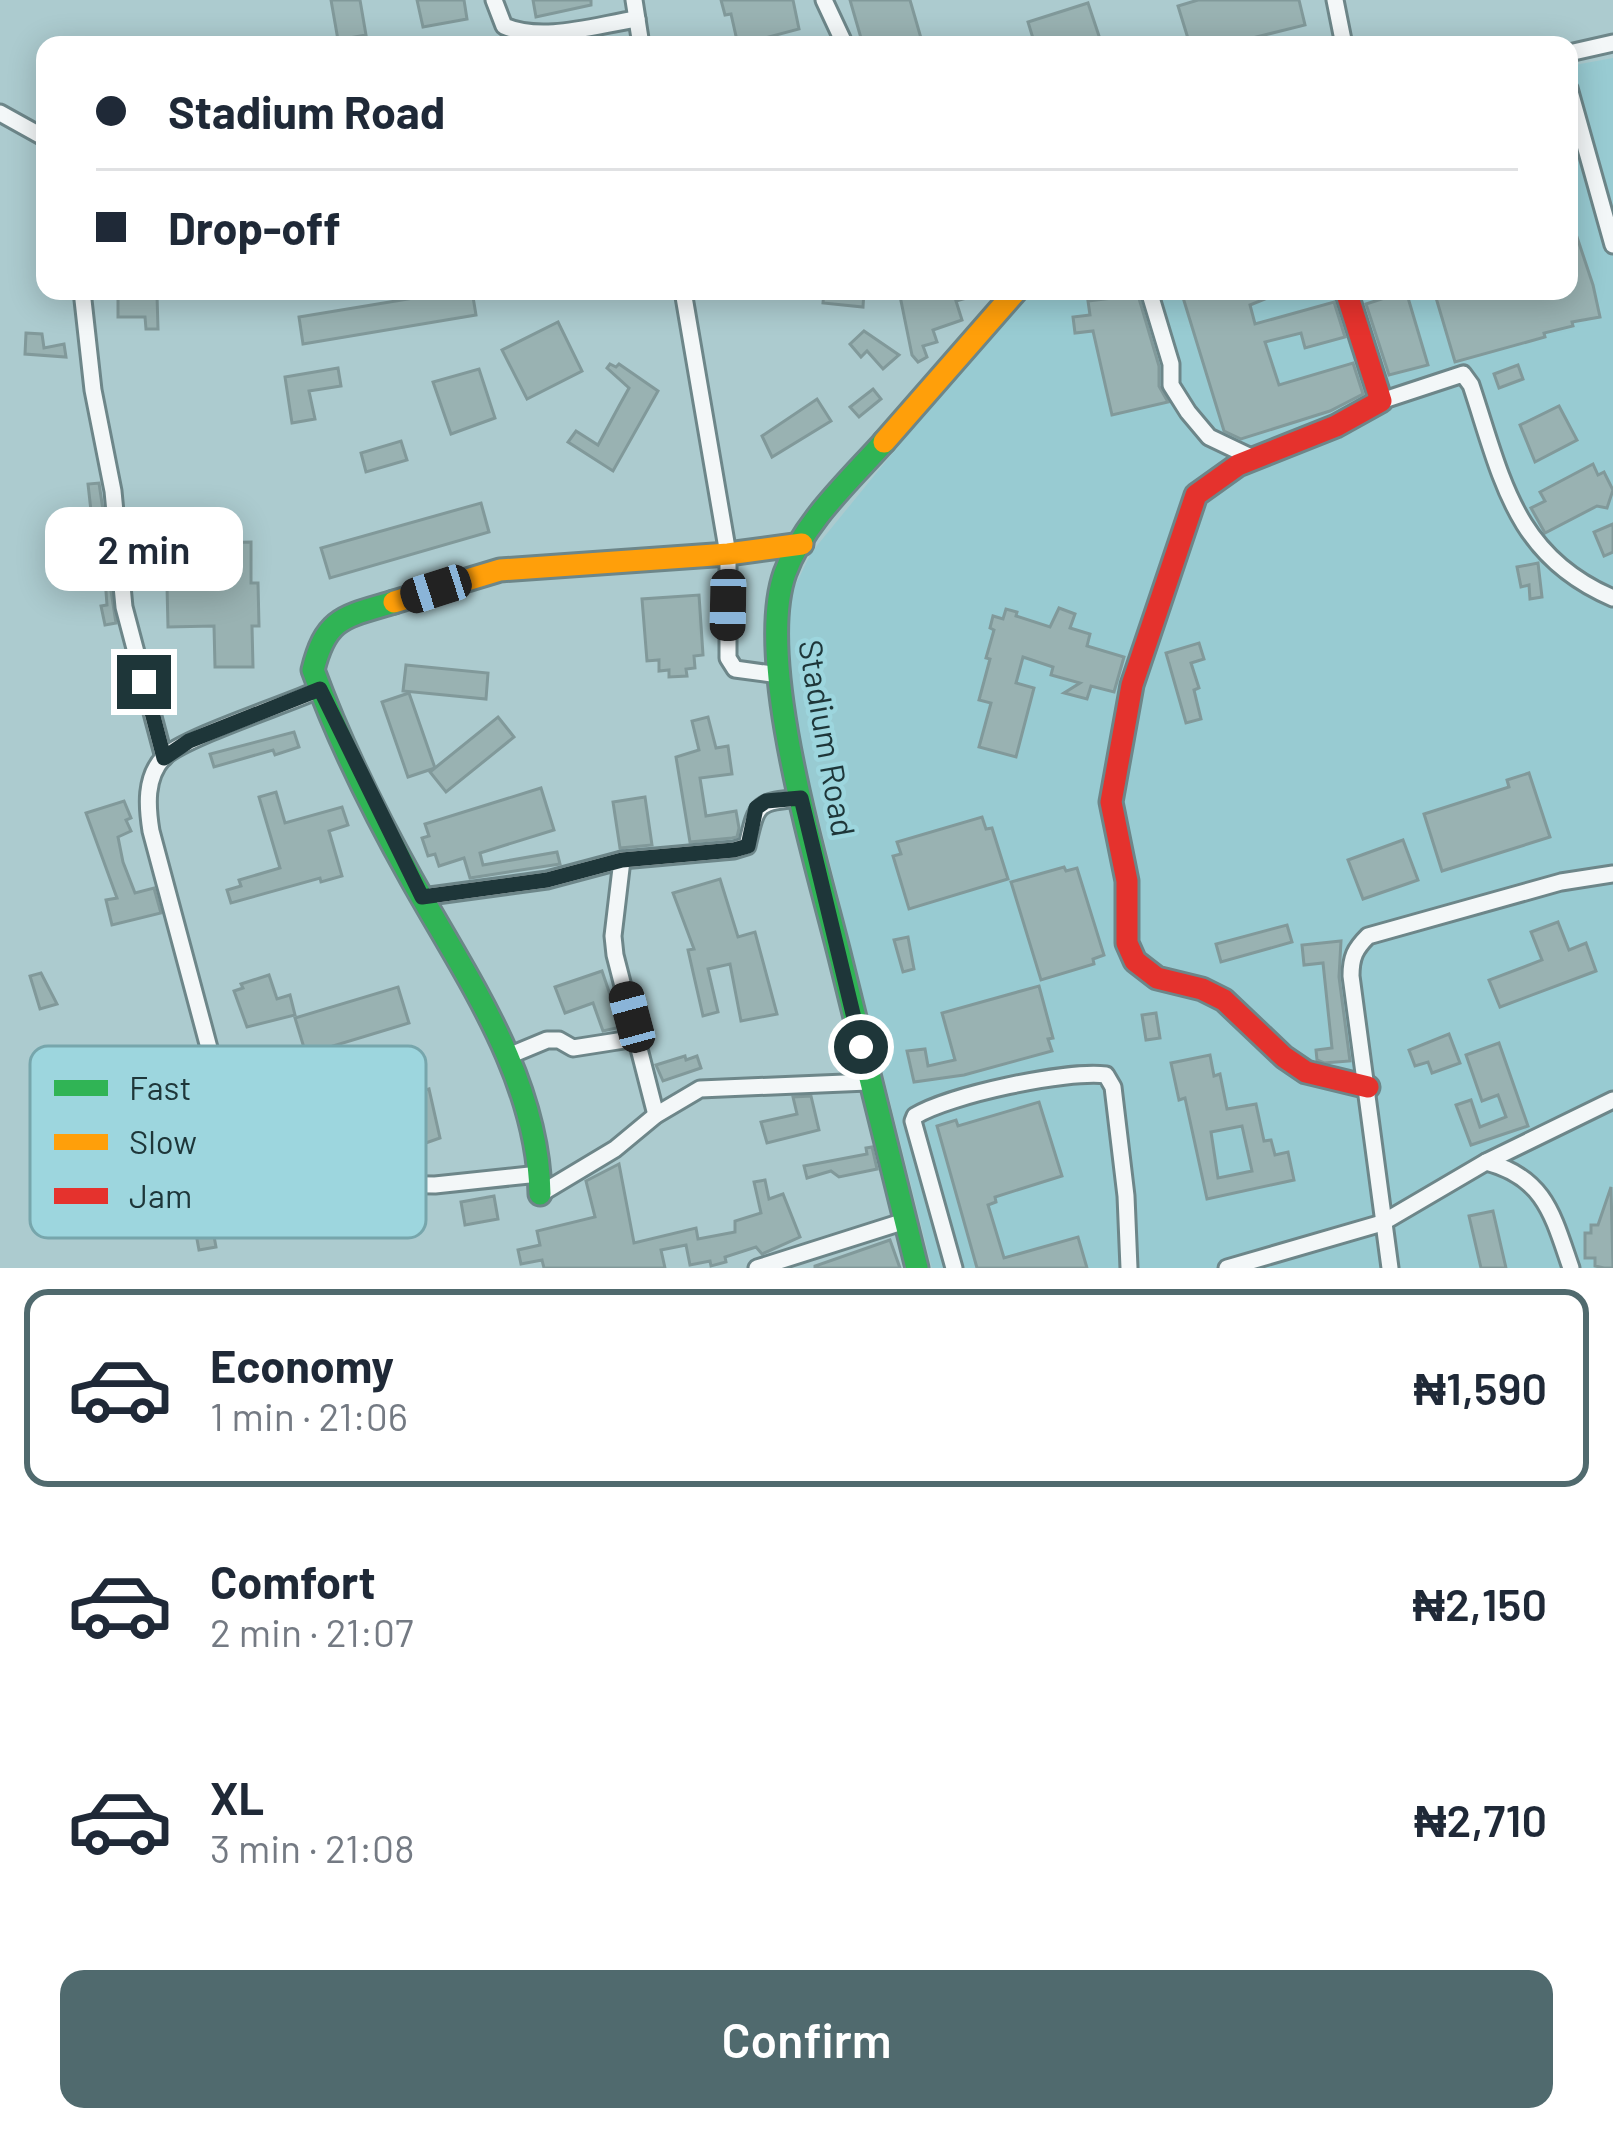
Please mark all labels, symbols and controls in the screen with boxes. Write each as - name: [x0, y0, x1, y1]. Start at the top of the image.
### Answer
- text: Stadium Road: [168, 84, 445, 138]
- text: Drop-off: [168, 200, 341, 254]
- callout: 2 min: [45, 508, 243, 592]
- text: 2 min: [98, 525, 190, 572]
- car: [396, 561, 476, 617]
- car: [709, 569, 747, 641]
- street label: Stadium Road: [791, 636, 865, 840]
- route end: [117, 655, 171, 709]
- car: [605, 978, 659, 1056]
- route start: [834, 1020, 888, 1074]
- legend: [30, 1046, 426, 1238]
- text: Fast: [129, 1067, 191, 1107]
- text: Slow: [129, 1121, 197, 1161]
- text: Jam: [129, 1175, 192, 1215]
- icon: car: [66, 1334, 174, 1442]
- text: Economy: [210, 1338, 394, 1392]
- text: ₦1,590: [1414, 1360, 1547, 1414]
- text: 1 min · 21:06: [210, 1392, 408, 1439]
- icon: car: [66, 1550, 174, 1658]
- text: Comfort: [210, 1554, 376, 1608]
- text: ₦2,150: [1412, 1576, 1547, 1630]
- text: 2 min · 21:07: [210, 1608, 413, 1655]
- icon: car: [66, 1766, 174, 1874]
- text: XL: [210, 1770, 264, 1824]
- text: ₦2,710: [1414, 1792, 1547, 1846]
- text: 3 min · 21:08: [210, 1824, 414, 1871]
- button: Confirm: [60, 1970, 1553, 2108]

